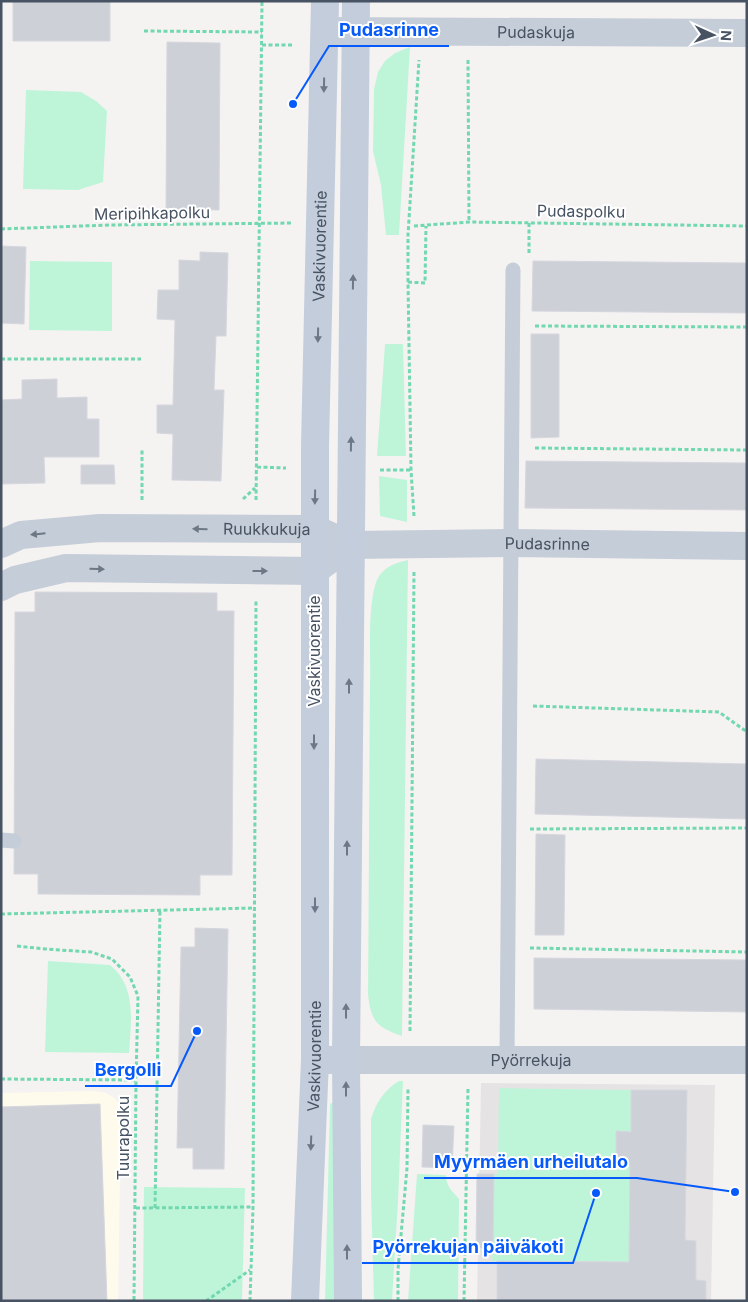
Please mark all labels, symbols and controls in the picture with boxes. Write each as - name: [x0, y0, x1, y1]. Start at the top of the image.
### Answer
- north arrow: [688, 10, 738, 60]
- callout: Pudasrinne: [329, 13, 449, 46]
- text: Pudasrinne: [339, 19, 439, 40]
- street label: Pudaskuja: [497, 22, 575, 42]
- text: N: [718, 30, 735, 41]
- one-way arrow: [320, 77, 328, 93]
- street label: Vaskivuorentie: [308, 190, 331, 302]
- street label: Pudaspolku: [537, 200, 625, 222]
- street label: Meripihkapolku: [94, 202, 210, 224]
- one-way arrow: [349, 273, 357, 289]
- one-way arrow: [314, 327, 322, 343]
- one-way arrow: [347, 436, 355, 452]
- one-way arrow: [311, 490, 319, 506]
- street label: Ruukkukuja: [223, 519, 310, 539]
- one-way arrow: [192, 525, 208, 533]
- one-way arrow: [29, 530, 45, 538]
- street label: Pudasrinne: [504, 533, 590, 554]
- one-way arrow: [89, 565, 105, 573]
- one-way arrow: [252, 567, 268, 575]
- street label: Vaskivuorentie: [304, 595, 324, 707]
- one-way arrow: [345, 678, 353, 694]
- one-way arrow: [310, 734, 318, 750]
- one-way arrow: [344, 840, 352, 856]
- one-way arrow: [311, 897, 319, 913]
- street label: Vaskivuorentie: [303, 1001, 325, 1112]
- one-way arrow: [342, 1003, 350, 1019]
- street label: Pyörrekuja: [491, 1050, 571, 1070]
- callout: Bergolli: [85, 1053, 171, 1086]
- text: Bergolli: [95, 1059, 161, 1080]
- one-way arrow: [342, 1081, 350, 1097]
- street label: Tuurapolku: [113, 1096, 133, 1180]
- one-way arrow: [307, 1136, 315, 1152]
- callout: Myyrmäen urheilutalo: [424, 1145, 637, 1178]
- text: Myyrmäen urheilutalo: [434, 1151, 628, 1172]
- callout: Pyörrekujan päiväkoti: [362, 1230, 573, 1263]
- text: Pyörrekujan päiväkoti: [372, 1236, 564, 1257]
- one-way arrow: [343, 1244, 351, 1260]

